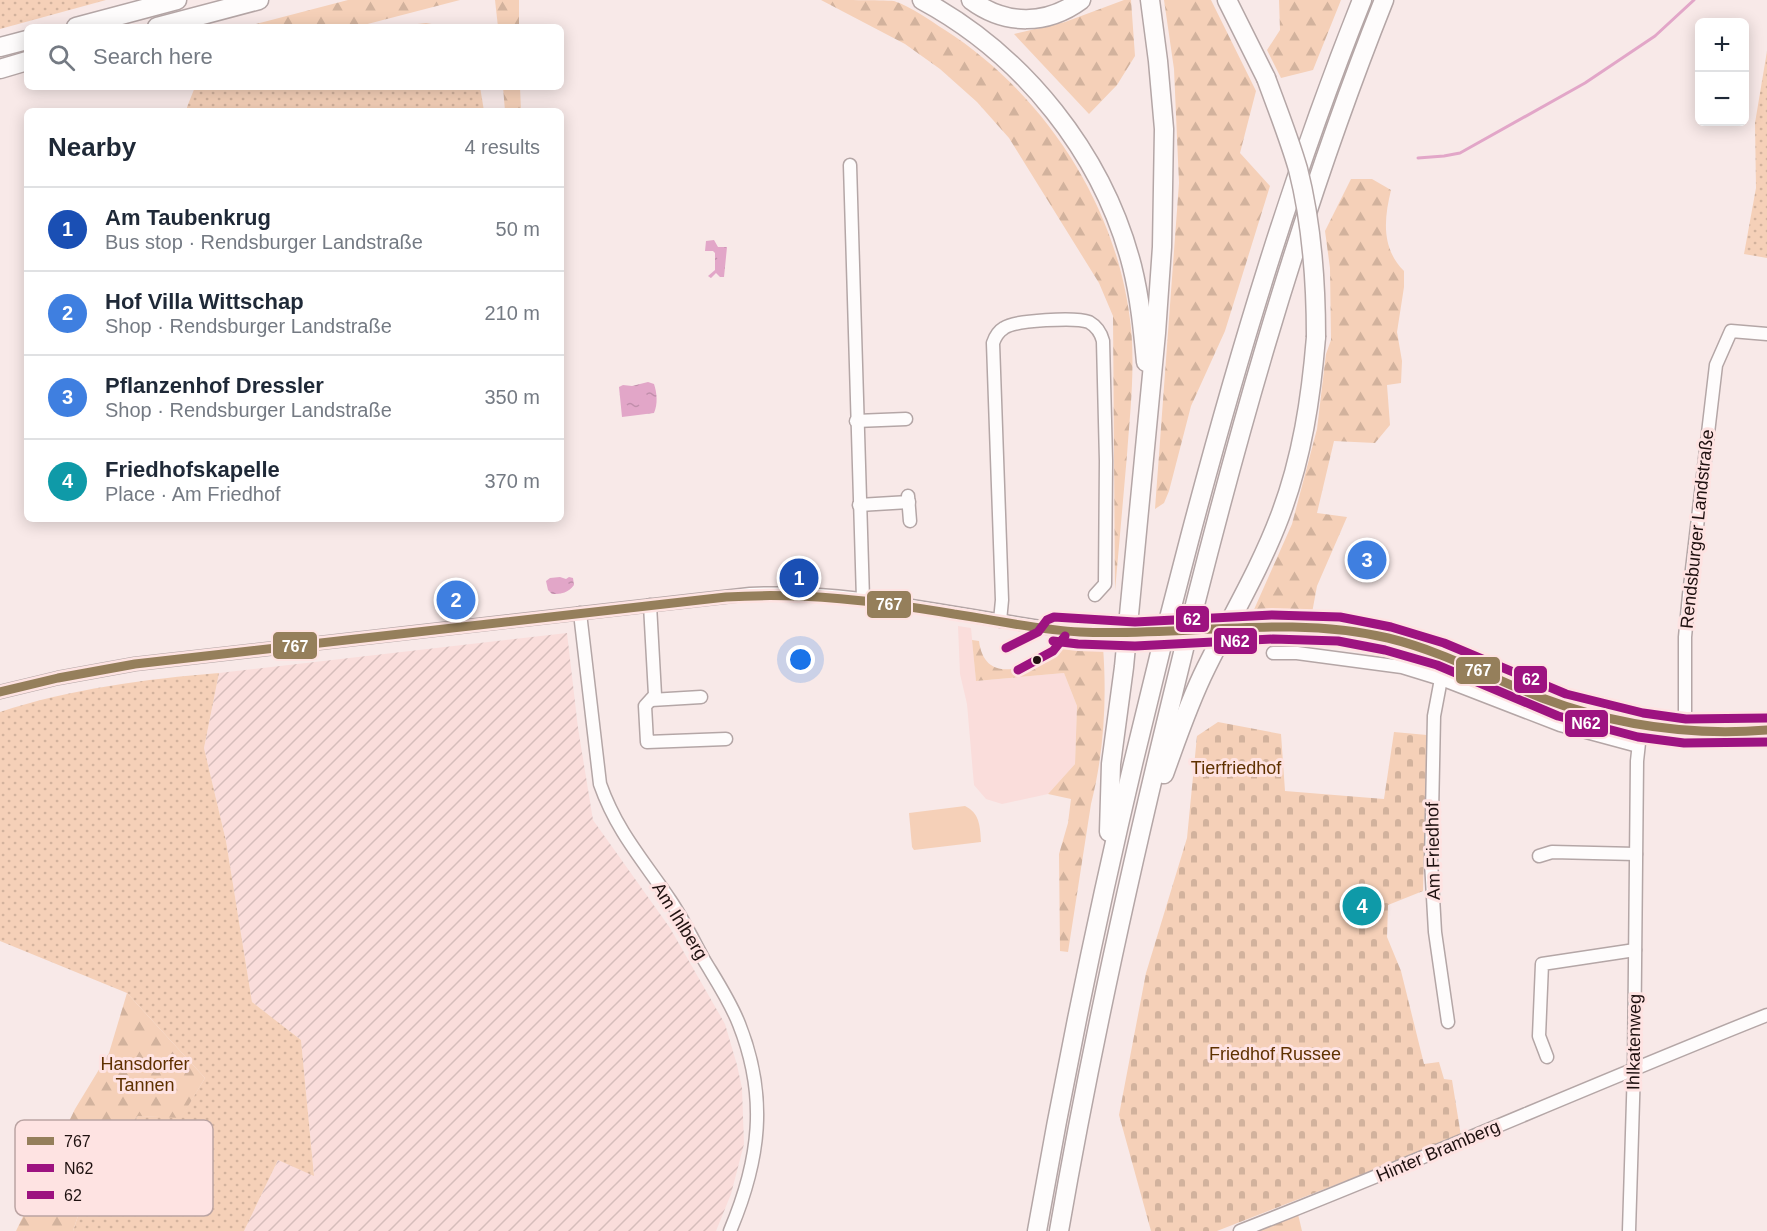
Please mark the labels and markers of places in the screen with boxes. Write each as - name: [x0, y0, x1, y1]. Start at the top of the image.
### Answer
- pin: 3: [1348, 538, 1386, 582]
- pin: 1: [780, 556, 818, 600]
- pin: 2: [436, 578, 476, 622]
- unlabelled marker: [1031, 654, 1043, 666]
- pin: 4: [1342, 884, 1382, 928]

